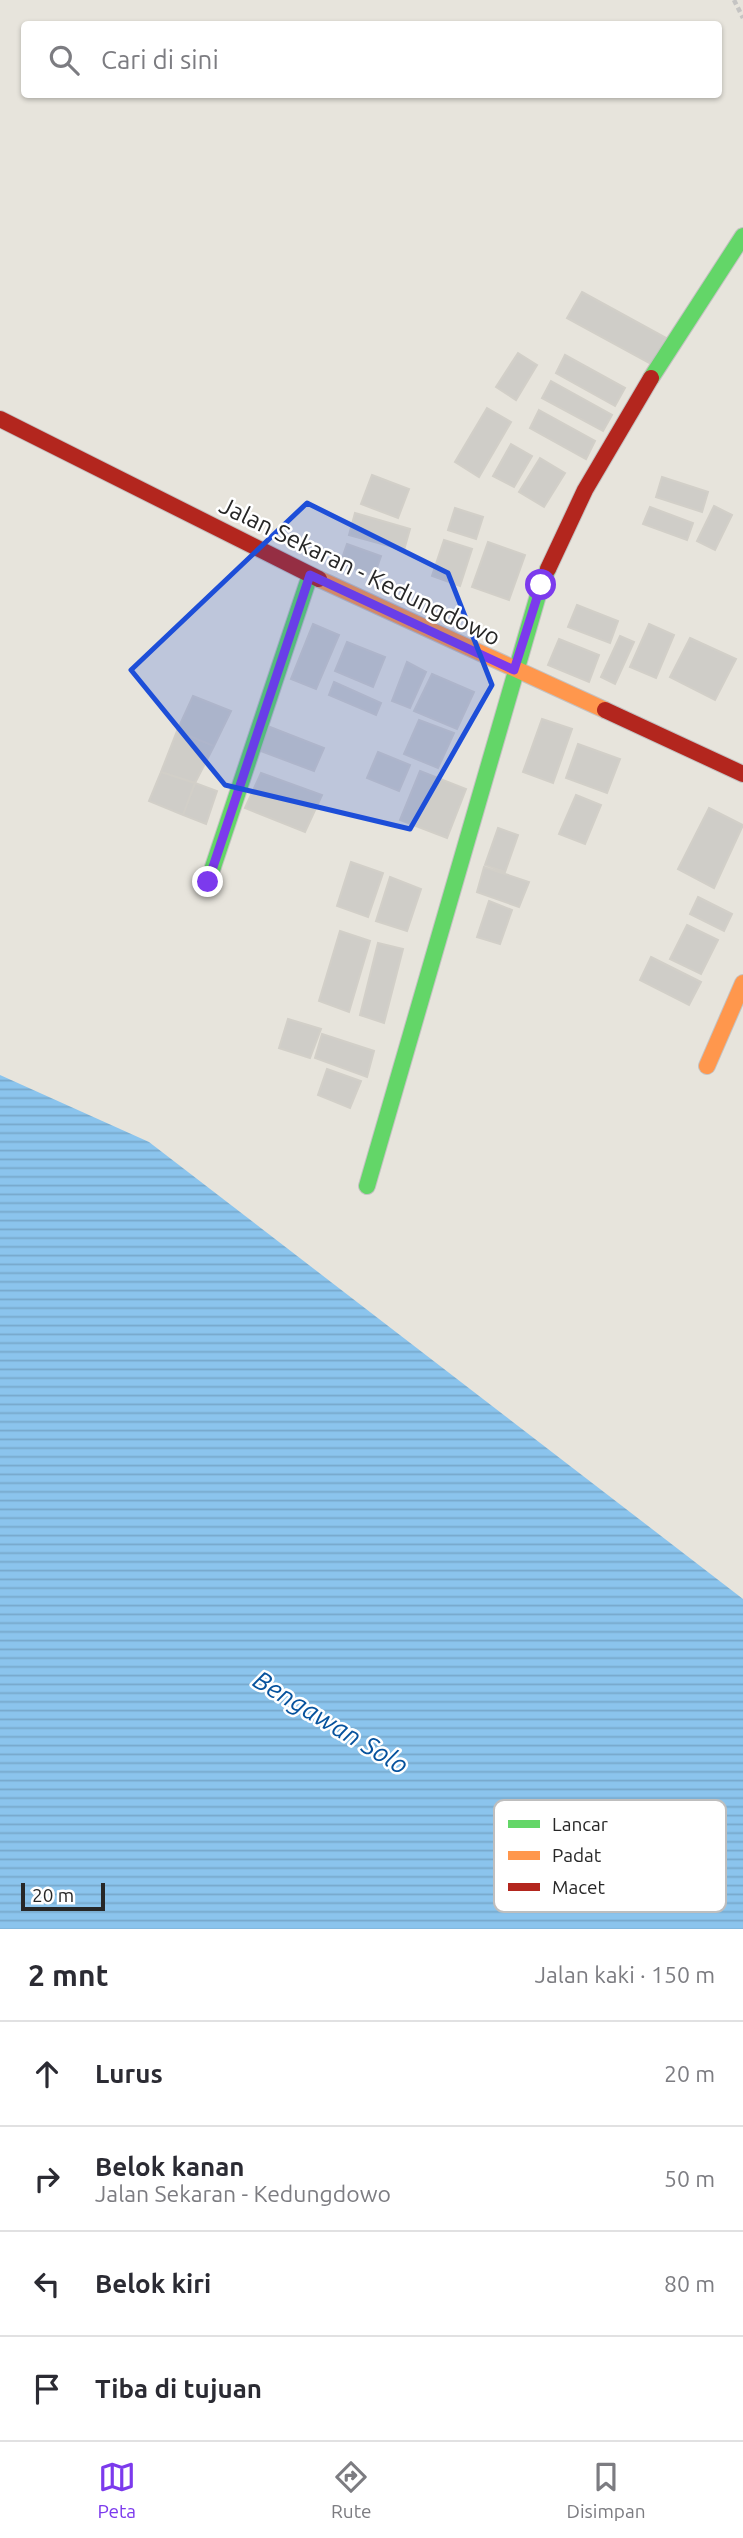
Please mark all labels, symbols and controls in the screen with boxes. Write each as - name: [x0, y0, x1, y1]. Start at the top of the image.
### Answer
- search box: [21, 21, 722, 98]
- icon: search: [45, 41, 83, 79]
- text: Cari di sini: [101, 45, 219, 74]
- street label: Jalan Sekaran - Kedungdowo: [215, 491, 505, 651]
- route start: [525, 569, 556, 600]
- route end: [192, 866, 223, 897]
- water label: Bengawan Solo: [249, 1664, 413, 1780]
- legend: [494, 1800, 726, 1912]
- text: Lancar: [552, 1813, 608, 1835]
- text: Padat: [552, 1844, 602, 1866]
- text: Macet: [552, 1876, 606, 1898]
- scale bar: [21, 1880, 105, 1912]
- text: 20 m: [32, 1884, 74, 1906]
- text: 2 mnt: [28, 1958, 108, 1992]
- text: Jalan kaki · 150 m: [535, 1962, 715, 1987]
- icon: ahead: [28, 2055, 66, 2093]
- text: Lurus: [95, 2059, 163, 2088]
- text: 20 m: [664, 2061, 715, 2086]
- text: Belok kanan: [95, 2152, 245, 2181]
- icon: right: [28, 2160, 66, 2198]
- text: 50 m: [664, 2166, 715, 2191]
- text: Jalan Sekaran - Kedungdowo: [95, 2181, 391, 2206]
- icon: left: [28, 2265, 66, 2303]
- text: Belok kiri: [95, 2269, 211, 2298]
- text: 80 m: [664, 2271, 715, 2296]
- icon: arrive: [28, 2370, 66, 2408]
- text: Tiba di tujuan: [95, 2374, 262, 2403]
- tab: Peta: [97, 2458, 136, 2522]
- tab: Rute: [331, 2458, 372, 2522]
- tab: Disimpan: [567, 2458, 646, 2522]

